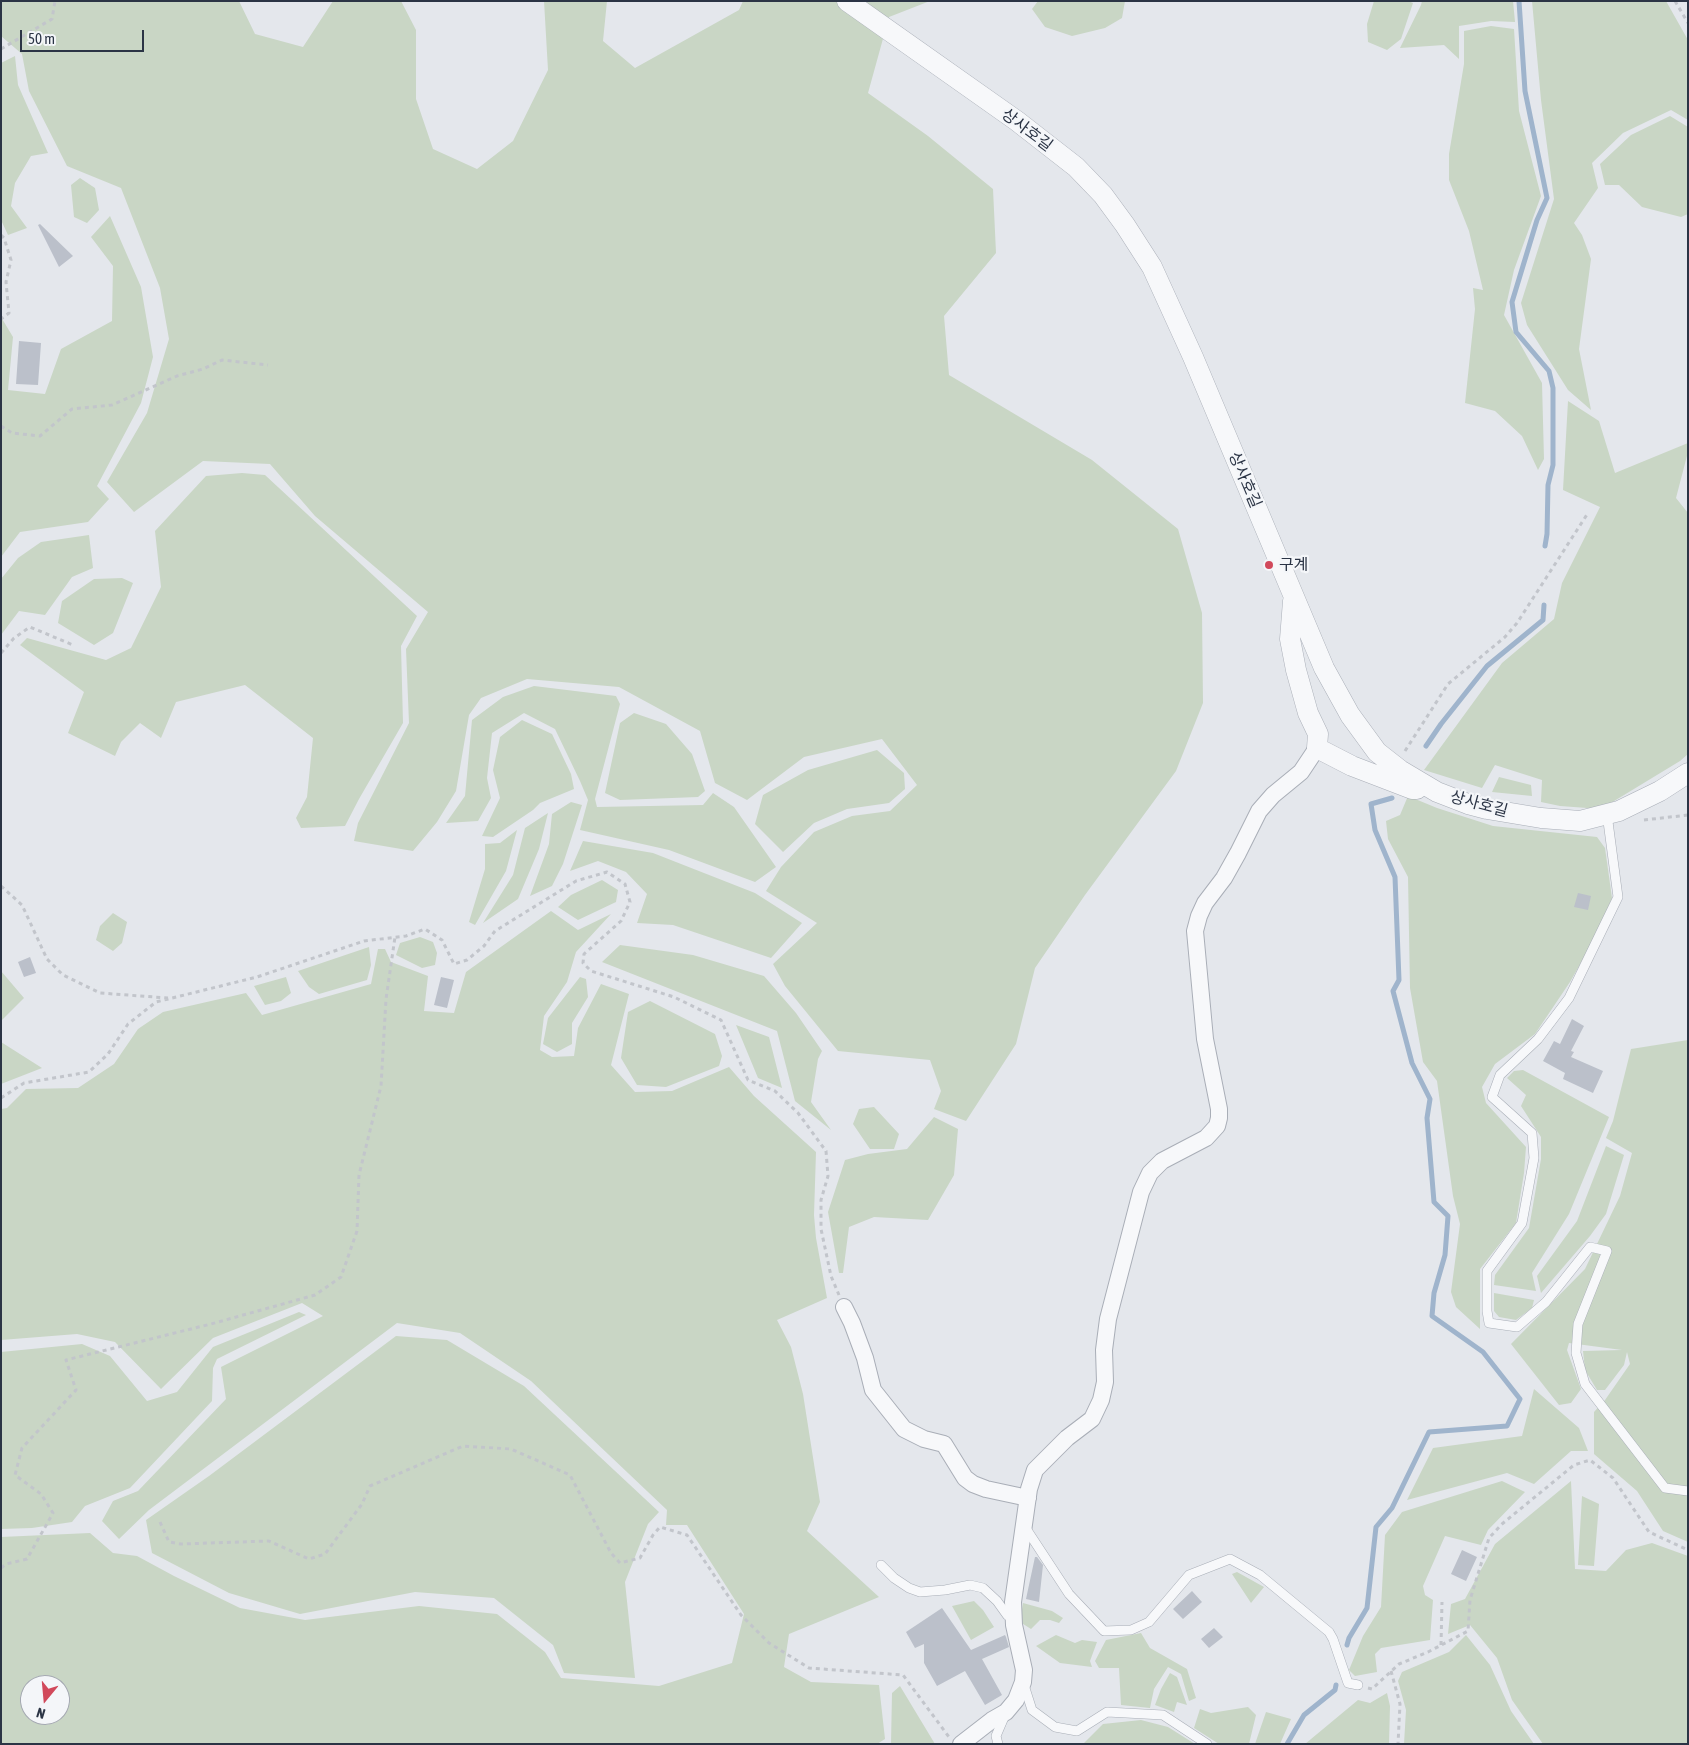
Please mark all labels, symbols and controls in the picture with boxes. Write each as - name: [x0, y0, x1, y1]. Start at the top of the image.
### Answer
- scale bar: [22, 20, 146, 52]
- text: 50 m: [28, 30, 55, 47]
- street label: 상사호길: [998, 105, 1056, 155]
- street label: 상사호길: [1225, 449, 1265, 511]
- place label: 구계: [1279, 555, 1308, 575]
- marker: 구계: [1263, 559, 1275, 571]
- street label: 상사호길: [1448, 787, 1510, 821]
- north arrow: [20, 1675, 70, 1725]
- text: N: [35, 1705, 47, 1722]

